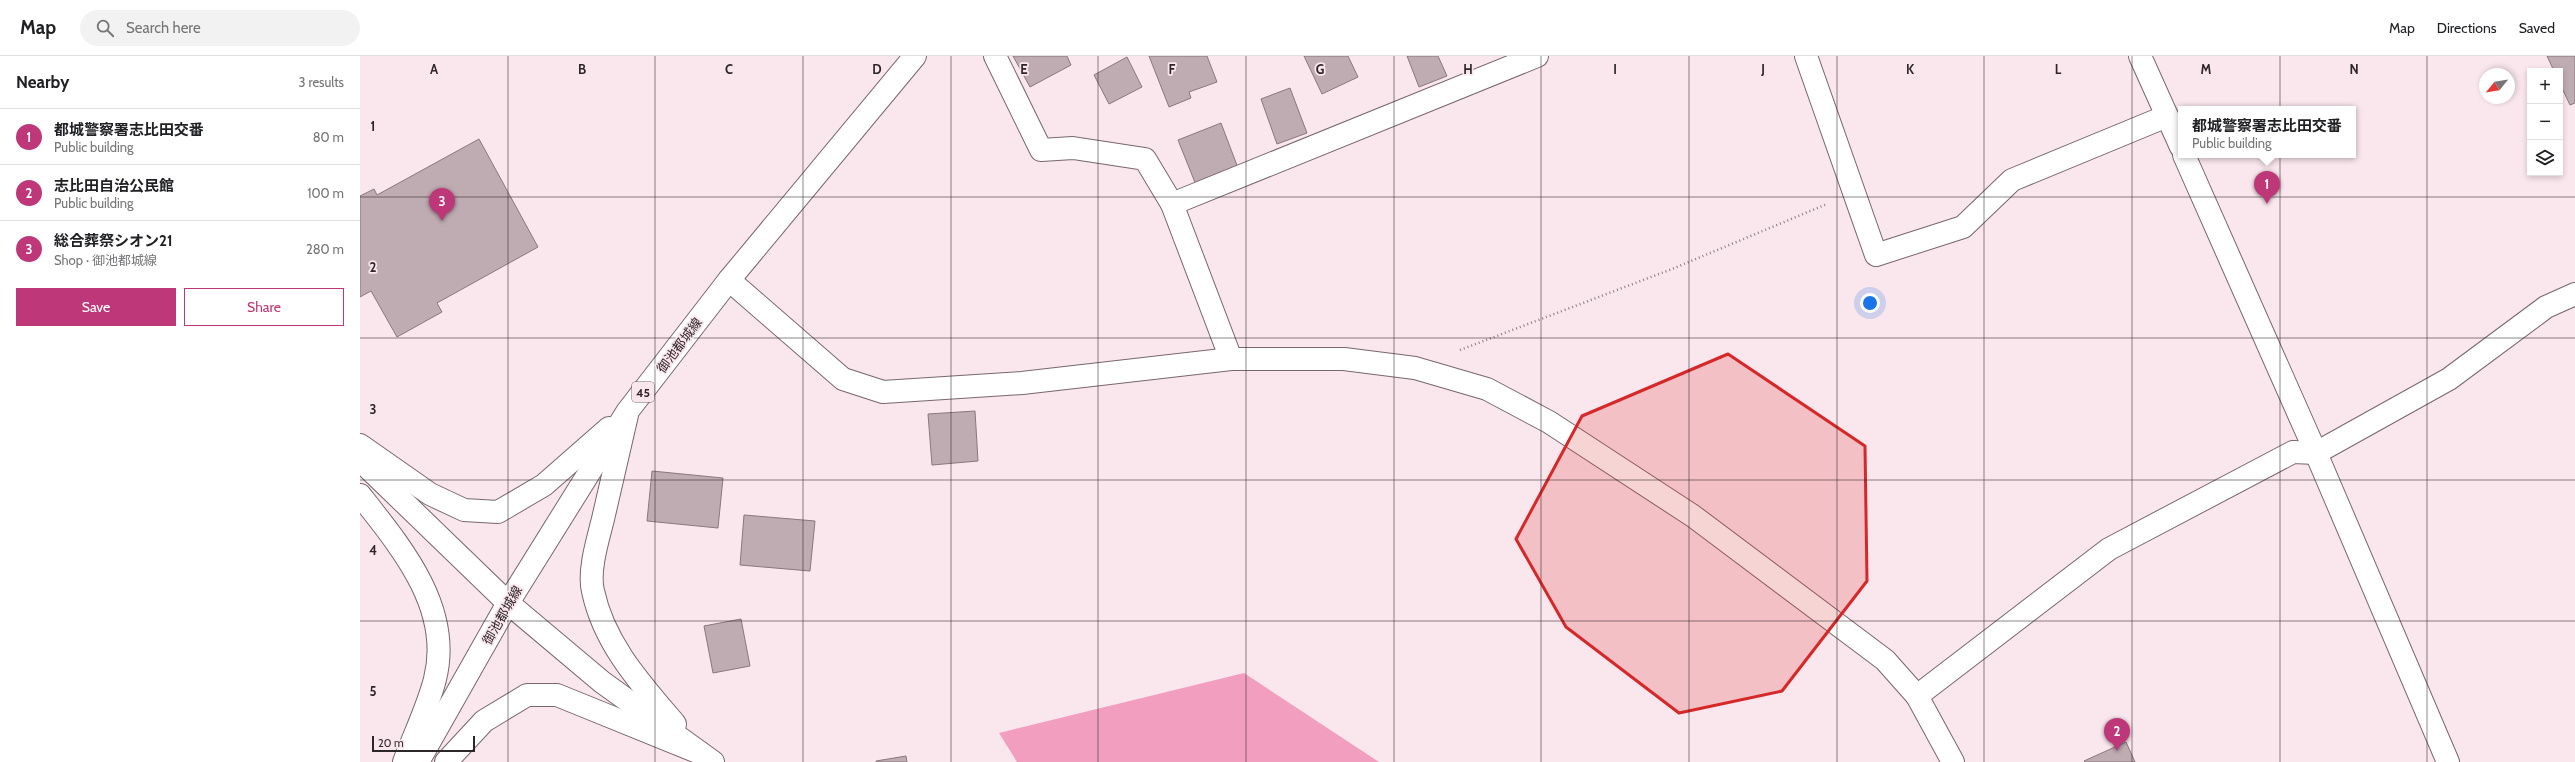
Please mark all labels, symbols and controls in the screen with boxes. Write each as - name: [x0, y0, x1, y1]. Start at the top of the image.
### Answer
- search box: [80, 10, 360, 46]
- text: Map: [20, 16, 56, 39]
- icon: search: [94, 17, 116, 39]
- text: Search here: [126, 19, 201, 37]
- text: Map: [2389, 19, 2415, 37]
- text: Directions: [2437, 19, 2497, 37]
- text: Saved: [2519, 19, 2555, 37]
- text: A: [430, 61, 439, 77]
- text: B: [578, 61, 586, 77]
- text: C: [725, 61, 733, 77]
- text: D: [872, 61, 882, 77]
- text: E: [1020, 61, 1028, 77]
- text: F: [1169, 61, 1176, 77]
- text: G: [1316, 61, 1325, 77]
- text: H: [1463, 61, 1473, 77]
- text: I: [1613, 61, 1617, 77]
- text: J: [1760, 61, 1765, 77]
- text: K: [1906, 61, 1915, 77]
- text: L: [2055, 61, 2062, 77]
- text: M: [2201, 61, 2212, 77]
- text: N: [2349, 61, 2359, 77]
- north arrow: [2479, 68, 2515, 104]
- map controls: [2527, 68, 2563, 176]
- button: +: [2527, 68, 2563, 104]
- text: Nearby: [16, 72, 69, 92]
- text: 3 results: [298, 74, 344, 90]
- button: −: [2527, 104, 2563, 140]
- popup: [2178, 106, 2356, 158]
- text: 都城警察署志比田交番: [2192, 117, 2342, 135]
- text: 1: [371, 118, 375, 134]
- text: 都城警察署志比田交番: [54, 121, 204, 139]
- text: 1: [27, 129, 31, 145]
- text: 80 m: [313, 129, 344, 145]
- text: Public building: [2192, 135, 2272, 151]
- text: Public building: [54, 139, 134, 155]
- button: layers: [2527, 140, 2563, 176]
- pin: 1: [2254, 171, 2280, 204]
- text: 志比田自治公民館: [54, 177, 174, 195]
- text: 2: [26, 185, 32, 201]
- text: 100 m: [307, 185, 344, 201]
- pin: 3: [429, 188, 455, 221]
- text: Public building: [54, 195, 134, 211]
- text: 総合葬祭シオン21: [54, 232, 172, 250]
- text: 3: [25, 241, 33, 257]
- text: 280 m: [306, 241, 344, 257]
- text: Shop · 御池都城線: [54, 252, 157, 268]
- text: 2: [370, 259, 377, 275]
- button: Save: [16, 288, 176, 326]
- button: Share: [184, 288, 344, 326]
- your location: [1860, 293, 1880, 313]
- street label: 御池都城線: [653, 314, 705, 376]
- road number: 45: [632, 382, 654, 402]
- text: 3: [369, 401, 377, 417]
- text: 4: [369, 542, 377, 558]
- street label: 御池都城線: [479, 583, 525, 647]
- text: 5: [370, 683, 377, 699]
- pin: 2: [2104, 718, 2130, 751]
- scale bar: [372, 734, 475, 753]
- text: 20 m: [378, 736, 404, 750]

